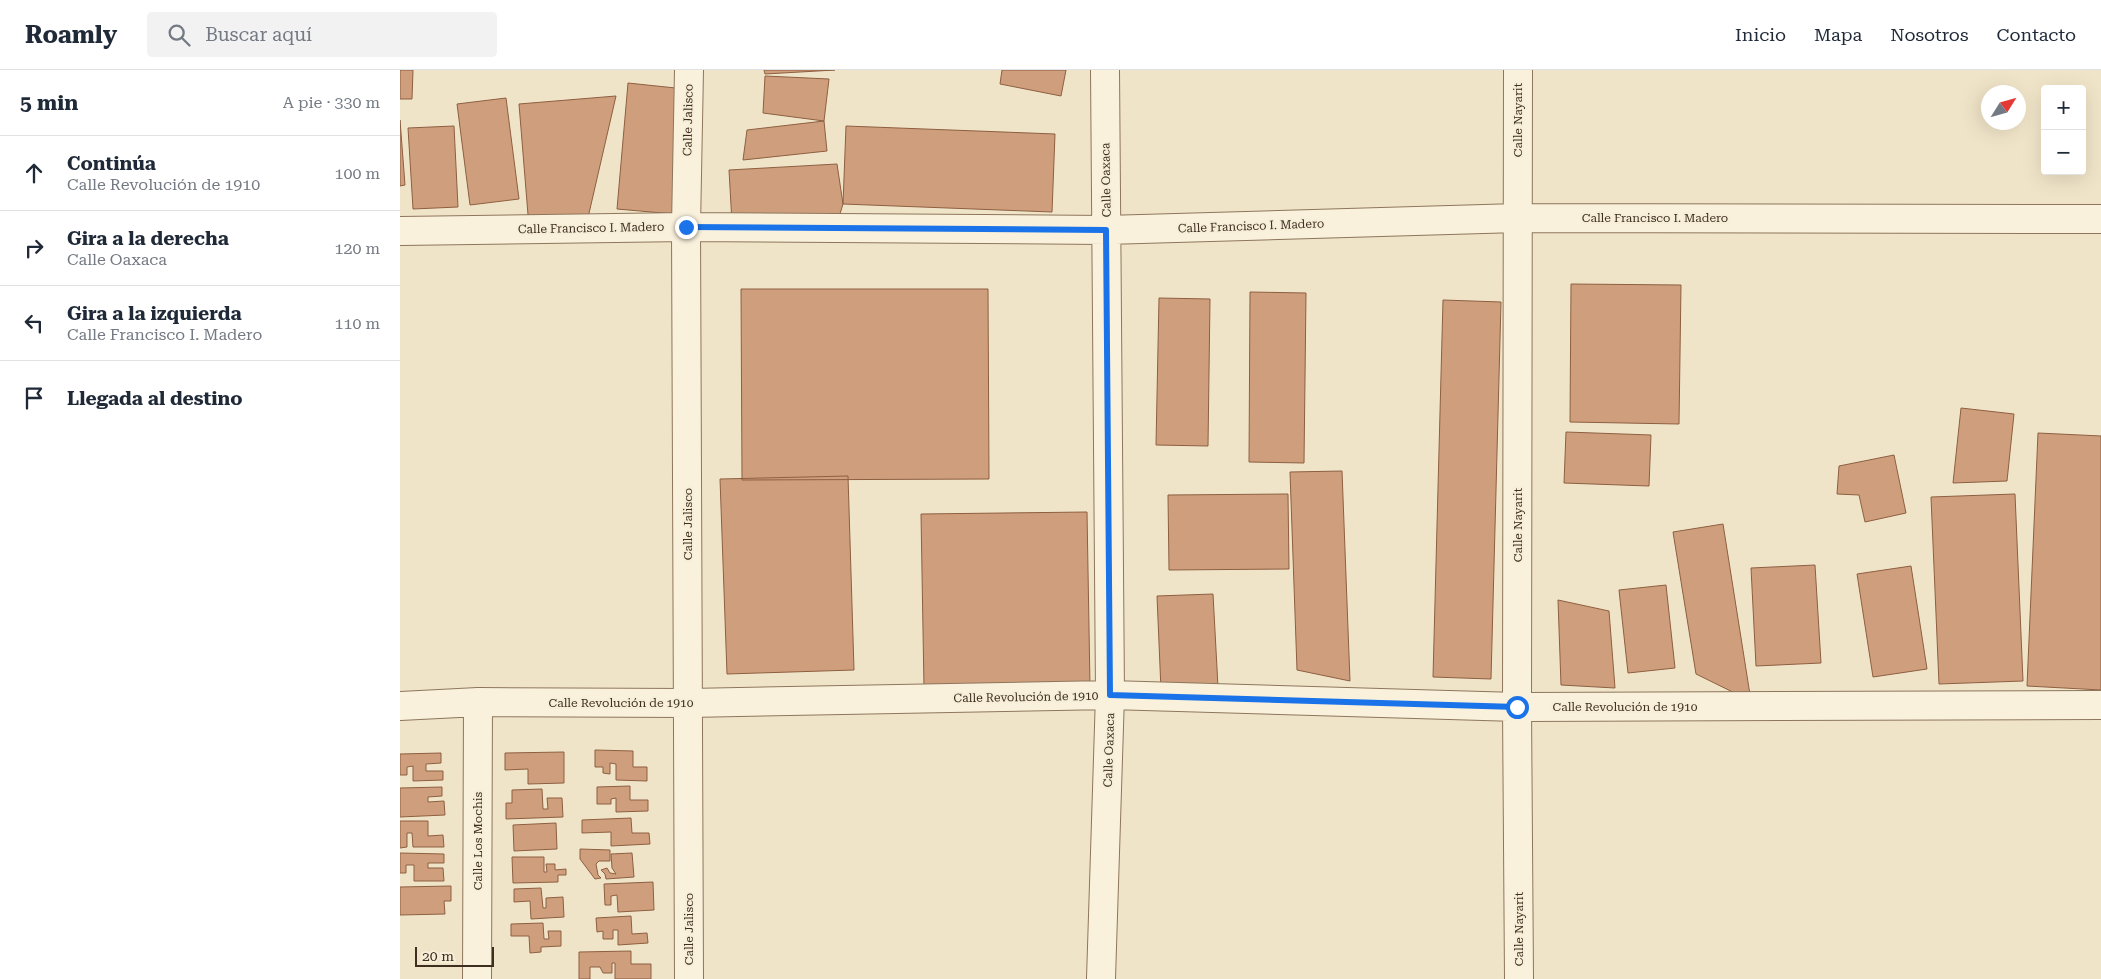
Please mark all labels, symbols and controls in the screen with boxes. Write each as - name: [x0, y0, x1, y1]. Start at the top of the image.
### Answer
- search box: [147, 12, 497, 57]
- text: Roamly: [25, 21, 117, 49]
- icon: search: [165, 21, 193, 49]
- text: Buscar aquí: [205, 23, 312, 46]
- text: Inicio: [1735, 24, 1786, 45]
- text: Mapa: [1814, 24, 1862, 45]
- text: Nosotros: [1890, 24, 1968, 45]
- text: Contacto: [1996, 24, 2076, 45]
- street label: Calle Nayarit: [1511, 82, 1525, 157]
- street label: Calle Jalisco: [680, 84, 696, 156]
- north arrow: [1981, 85, 2026, 130]
- map controls: [2041, 85, 2086, 175]
- button: +: [2041, 85, 2086, 130]
- text: 5 min: [20, 91, 78, 115]
- text: A pie · 330 m: [283, 93, 380, 112]
- button: −: [2041, 130, 2086, 175]
- street label: Calle Oaxaca: [1098, 142, 1114, 218]
- text: Continúa: [67, 152, 156, 175]
- icon: ahead: [20, 159, 48, 187]
- text: 100 m: [334, 164, 380, 183]
- text: Calle Revolución de 1910: [67, 175, 260, 194]
- street label: Calle Francisco I. Madero: [1582, 211, 1728, 225]
- route end: [675, 216, 698, 239]
- street label: Calle Francisco I. Madero: [1178, 216, 1324, 236]
- street label: Calle Francisco I. Madero: [518, 220, 664, 236]
- text: Gira a la derecha: [67, 227, 229, 250]
- icon: right: [20, 234, 48, 262]
- text: 120 m: [334, 239, 380, 258]
- text: Calle Oaxaca: [67, 250, 167, 269]
- text: Gira a la izquierda: [67, 302, 242, 325]
- icon: left: [20, 309, 48, 337]
- text: 110 m: [334, 314, 380, 333]
- text: Calle Francisco I. Madero: [67, 325, 262, 344]
- icon: arrive: [20, 384, 48, 412]
- text: Llegada al destino: [67, 387, 243, 410]
- street label: Calle Nayarit: [1511, 487, 1525, 562]
- street label: Calle Jalisco: [681, 488, 695, 560]
- street label: Calle Revolución de 1910: [953, 689, 1099, 705]
- street label: Calle Revolución de 1910: [549, 696, 694, 710]
- route start: [1506, 696, 1529, 719]
- street label: Calle Revolución de 1910: [1553, 700, 1698, 714]
- street label: Calle Oaxaca: [1101, 712, 1117, 788]
- street label: Calle Los Mochis: [471, 791, 485, 890]
- street label: Calle Nayarit: [1512, 891, 1526, 966]
- street label: Calle Jalisco: [682, 893, 696, 965]
- scale bar: [415, 944, 494, 967]
- text: 20 m: [422, 948, 454, 964]

